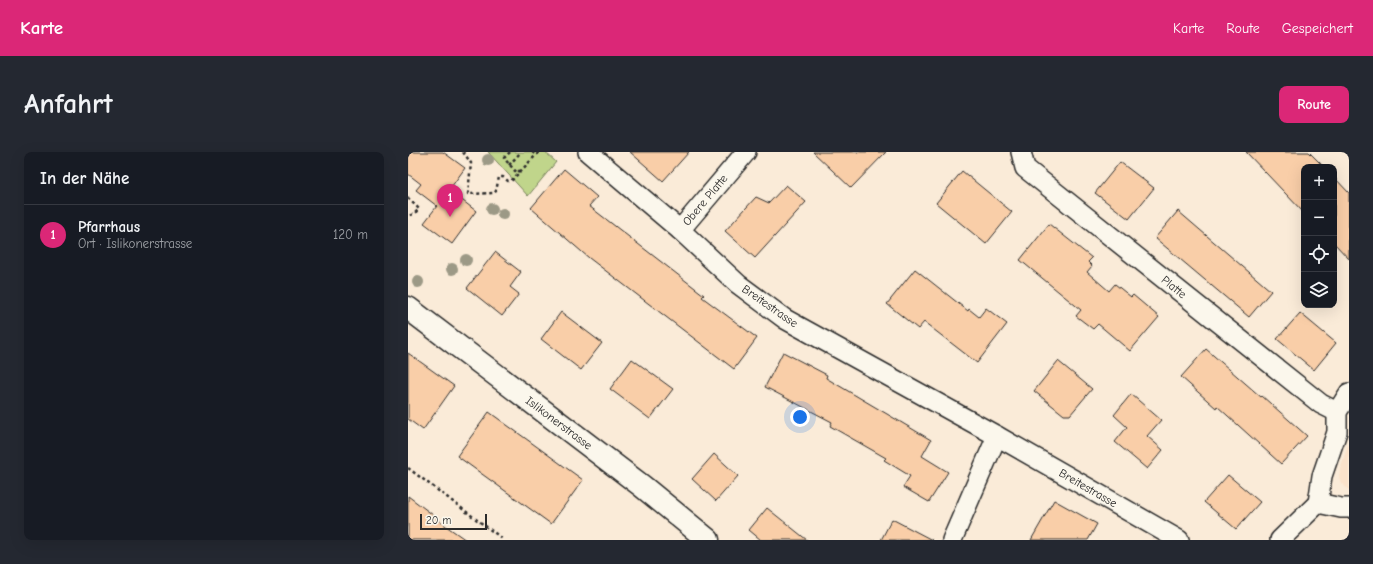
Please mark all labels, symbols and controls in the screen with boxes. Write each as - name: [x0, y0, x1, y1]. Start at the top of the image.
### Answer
- text: Karte: [20, 17, 63, 39]
- text: Karte: [1173, 20, 1204, 37]
- text: Route: [1226, 20, 1260, 37]
- text: Gespeichert: [1282, 20, 1353, 37]
- button: Route: [1279, 86, 1349, 123]
- text: Anfahrt: [24, 88, 113, 120]
- map controls: [1301, 164, 1337, 308]
- button: +: [1301, 164, 1337, 200]
- text: In der Nähe: [40, 169, 129, 188]
- street label: Obere Platte: [679, 171, 731, 229]
- pin: 1: [437, 184, 463, 217]
- button: −: [1301, 200, 1337, 236]
- text: Pfarrhaus: [78, 218, 140, 236]
- text: 1: [50, 227, 56, 242]
- text: 120 m: [333, 227, 368, 242]
- text: Ort · Islikonerstrasse: [78, 236, 192, 251]
- button: locate: [1301, 236, 1337, 272]
- button: layers: [1301, 272, 1337, 308]
- street label: Platte: [1159, 273, 1189, 301]
- street label: Breitestrasse: [739, 282, 801, 330]
- street label: Islikonerstrasse: [523, 393, 595, 453]
- your location: [790, 407, 810, 427]
- street label: Breitestrasse: [1056, 466, 1120, 510]
- scale bar: [420, 512, 487, 531]
- text: 20 m: [426, 514, 451, 527]

